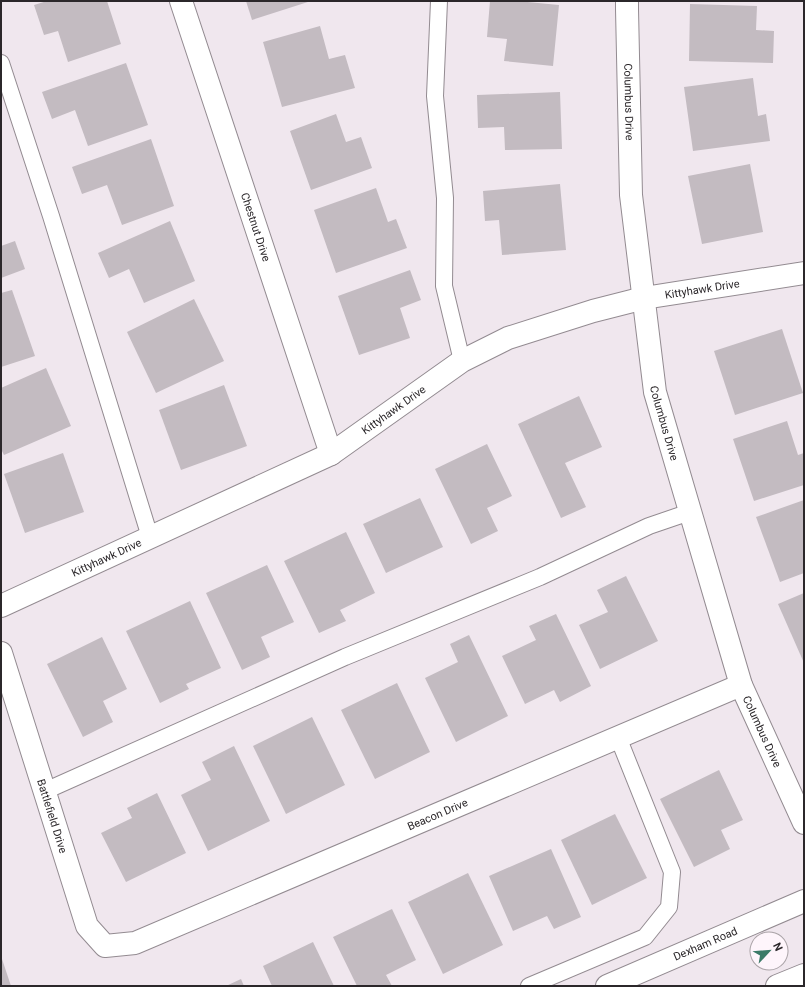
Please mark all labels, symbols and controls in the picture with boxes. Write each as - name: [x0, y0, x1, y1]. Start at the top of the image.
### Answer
- street label: Columbus Drive: [622, 63, 636, 141]
- street label: Chestnut Drive: [238, 191, 273, 263]
- street label: Kittyhawk Drive: [664, 277, 740, 301]
- street label: Kittyhawk Drive: [359, 382, 428, 437]
- street label: Columbus Drive: [648, 385, 681, 462]
- street label: Kittyhawk Drive: [69, 536, 143, 579]
- street label: Columbus Drive: [740, 694, 784, 770]
- street label: Battlefield Drive: [35, 777, 70, 855]
- street label: Beacon Drive: [405, 796, 470, 833]
- street label: Dexham Road: [671, 924, 739, 963]
- north arrow: [749, 931, 789, 971]
- text: N: [770, 940, 785, 953]

